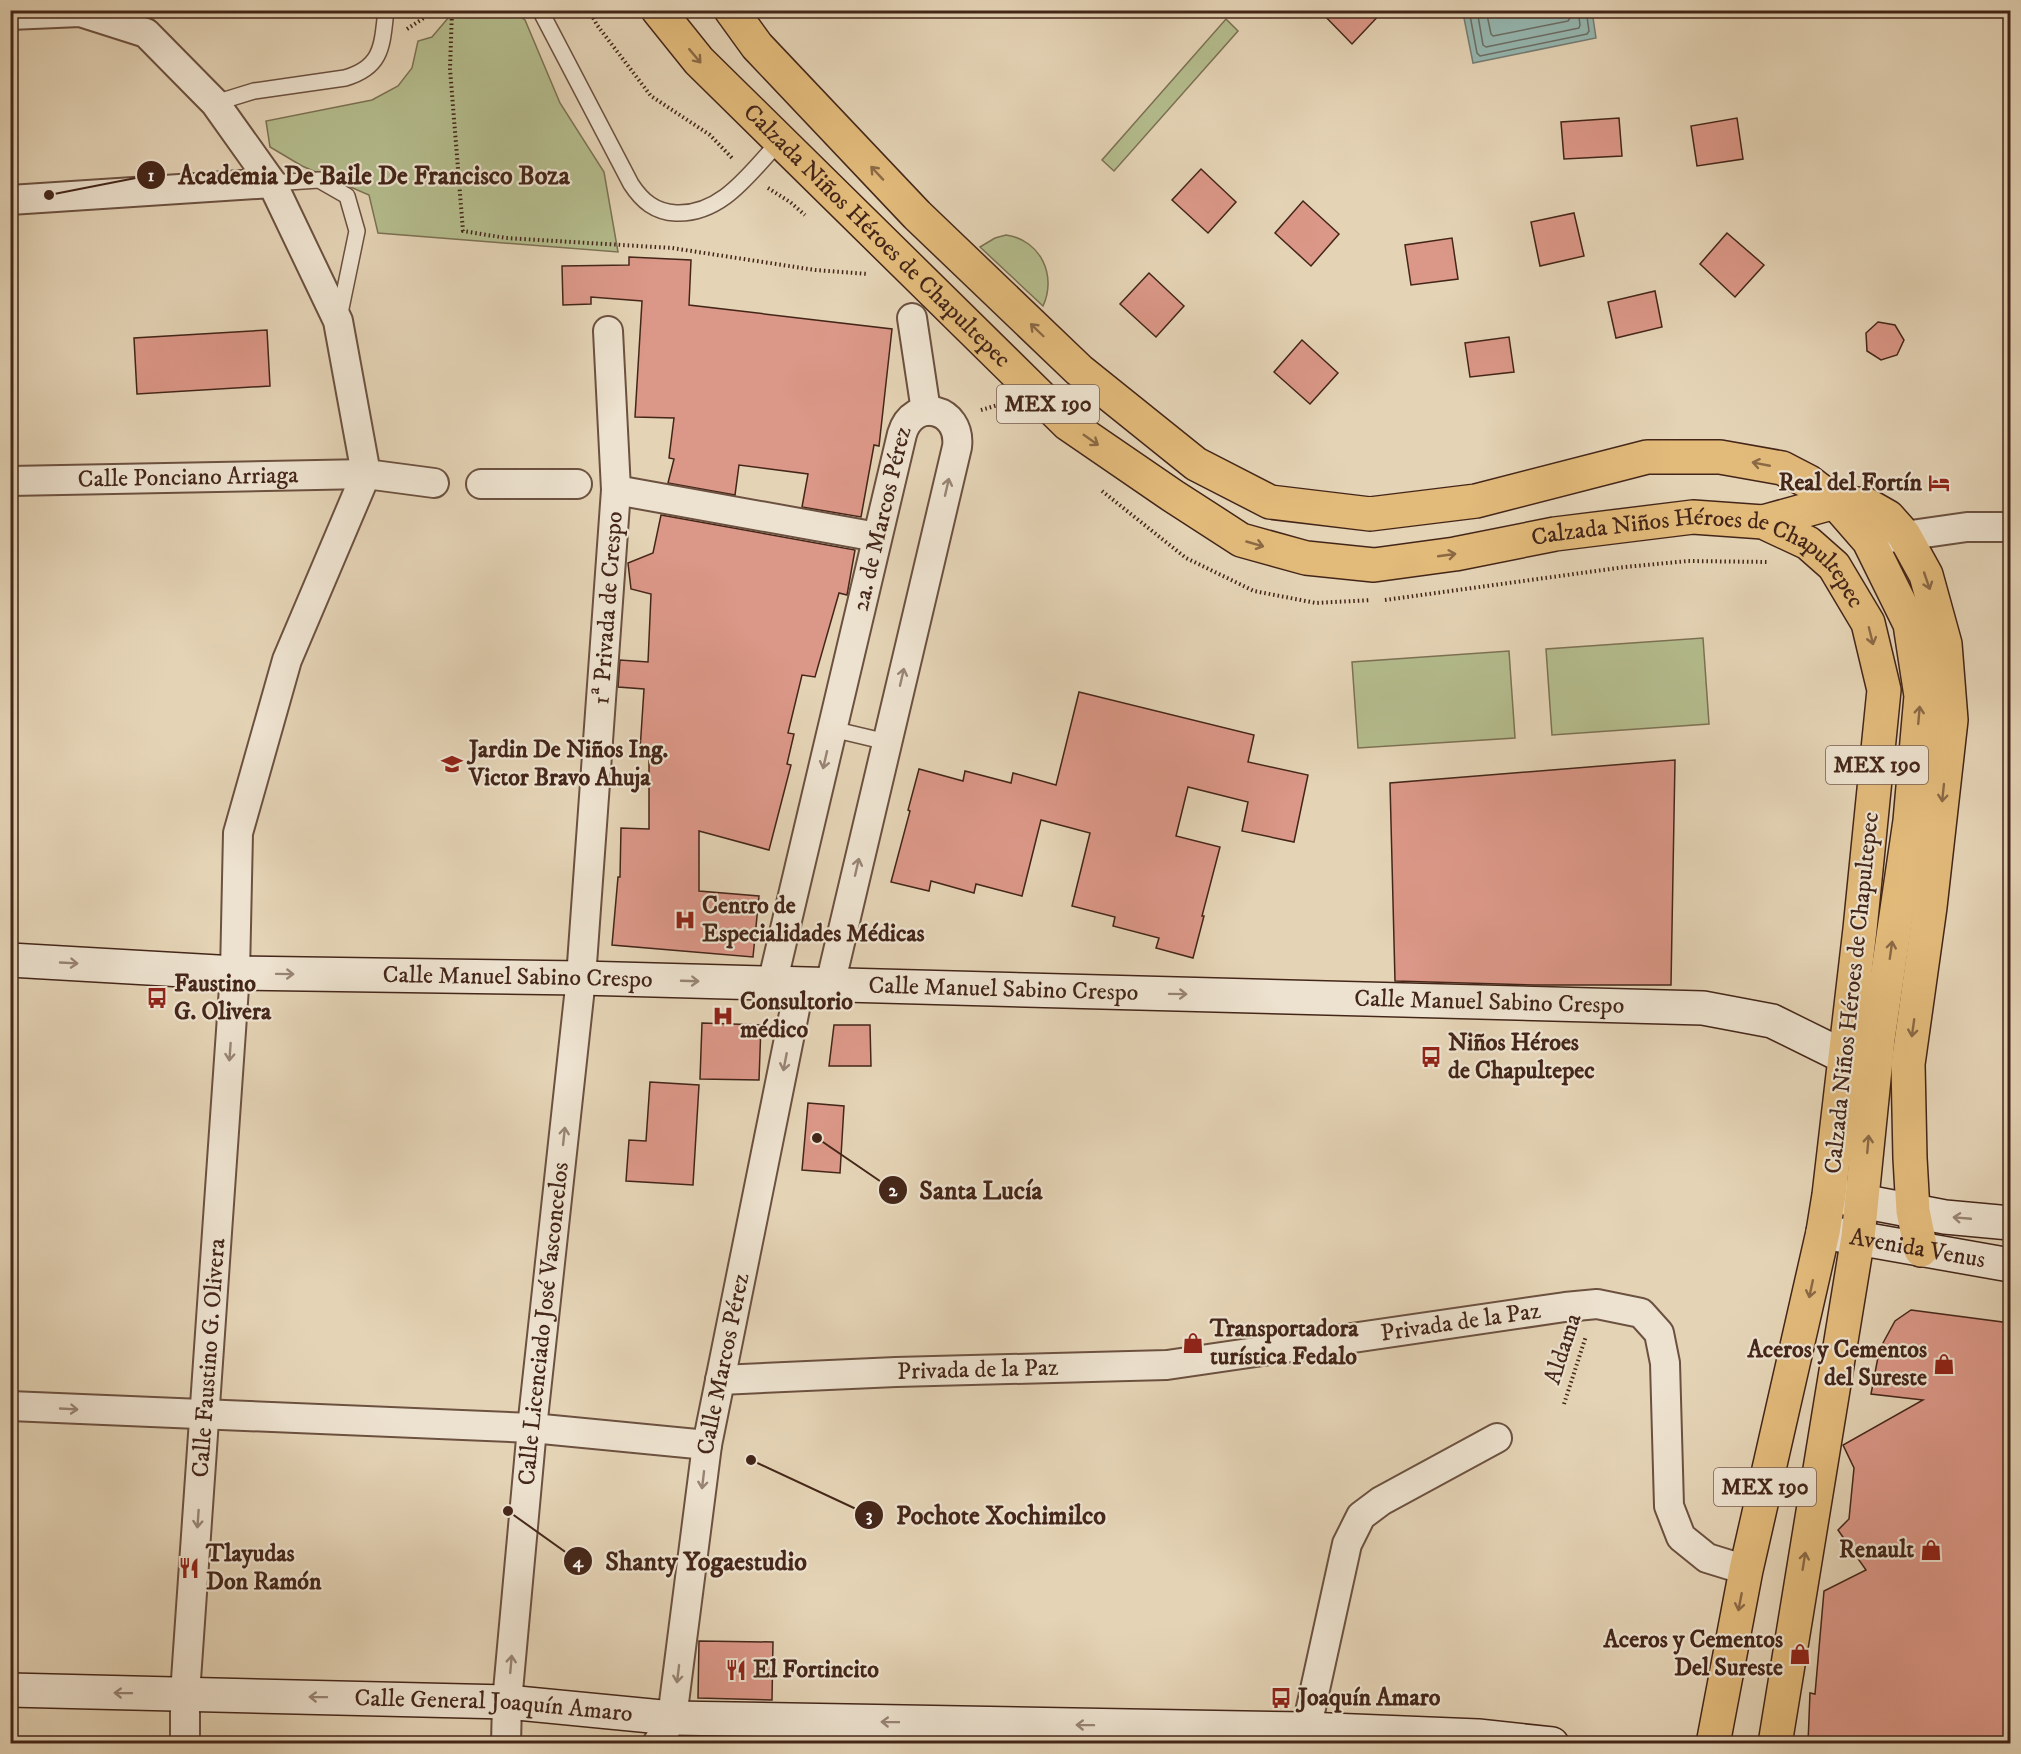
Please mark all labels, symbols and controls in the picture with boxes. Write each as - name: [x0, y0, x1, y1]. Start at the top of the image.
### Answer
- one-way arrow: [688, 48, 702, 63]
- street label: Calzada Niños Héroes de Chapultepec: [737, 98, 1017, 374]
- callout: Academia De Baile De Francisco Boza: [136, 153, 581, 197]
- text: Academia De Baile De Francisco Boza: [177, 160, 571, 193]
- text: 1: [148, 165, 155, 187]
- one-way arrow: [869, 165, 884, 180]
- one-way arrow: [1029, 323, 1044, 337]
- road number: MEX 190: [997, 385, 1099, 423]
- street label: 2a. de Marcos Pérez: [846, 421, 919, 614]
- one-way arrow: [1082, 434, 1099, 446]
- one-way arrow: [1751, 458, 1771, 469]
- street label: Calle Ponciano Arriaga: [77, 460, 299, 495]
- place label: Real del Fortín: [1779, 468, 1922, 498]
- hotel icon: Real del Fortín: [1927, 471, 1951, 495]
- one-way arrow: [942, 478, 954, 497]
- street label: Calzada Niños Héroes de Chapultepec: [1529, 502, 1871, 614]
- street label: 1ª Privada de Crespo: [586, 510, 630, 706]
- one-way arrow: [1245, 539, 1264, 550]
- one-way arrow: [1437, 549, 1456, 560]
- one-way arrow: [1922, 571, 1933, 589]
- one-way arrow: [1865, 626, 1877, 645]
- one-way arrow: [897, 668, 909, 687]
- one-way arrow: [1914, 706, 1925, 725]
- place label: Jardin De Niños Ing. Victor Bravo Ahuja: [466, 735, 669, 793]
- road number: MEX 190: [1826, 746, 1928, 784]
- one-way arrow: [818, 750, 830, 769]
- school or university icon: Jardin De Niños Ing. Victor Bravo Ahuja: [440, 752, 464, 776]
- one-way arrow: [1937, 783, 1948, 803]
- street label: Calzada Niños Héroes de Chapultepec: [1818, 811, 1886, 1175]
- one-way arrow: [852, 858, 864, 877]
- place label: Centro de Especialidades Médicas: [702, 891, 925, 949]
- hospital icon: Centro de Especialidades Médicas: [673, 908, 697, 932]
- one-way arrow: [1886, 941, 1897, 961]
- one-way arrow: [58, 958, 78, 969]
- street label: Calle Manuel Sabino Crespo: [382, 960, 653, 995]
- one-way arrow: [274, 968, 294, 980]
- place label: Faustino G. Olivera: [174, 969, 272, 1027]
- street label: Calle Manuel Sabino Crespo: [868, 971, 1139, 1008]
- one-way arrow: [679, 976, 699, 987]
- street label: Calle Manuel Sabino Crespo: [1354, 984, 1625, 1021]
- bus stop icon: Faustino G. Olivera: [145, 986, 169, 1010]
- place label: Consultorio médico: [740, 987, 853, 1045]
- one-way arrow: [1168, 988, 1188, 1000]
- hospital icon: Consultorio médico: [711, 1004, 735, 1028]
- one-way arrow: [1908, 1018, 1919, 1038]
- place label: Niños Héroes de Chapultepec: [1448, 1028, 1595, 1086]
- one-way arrow: [224, 1042, 235, 1062]
- bus stop icon: Niños Héroes de Chapultepec: [1419, 1045, 1443, 1069]
- one-way arrow: [779, 1052, 790, 1072]
- one-way arrow: [559, 1126, 570, 1146]
- one-way arrow: [1863, 1134, 1874, 1154]
- street label: Calle Licenciado José Vasconcelos: [512, 1161, 576, 1487]
- callout: Santa Lucía: [878, 1168, 1055, 1212]
- text: Santa Lucía: [919, 1175, 1044, 1208]
- text: 2: [889, 1180, 899, 1202]
- one-way arrow: [1952, 1212, 1972, 1223]
- street label: Avenida Venus: [1847, 1222, 1988, 1275]
- street label: Calle Faustino G. Olivera: [186, 1237, 232, 1479]
- street label: Calle Marcos Pérez: [691, 1270, 756, 1456]
- one-way arrow: [1805, 1279, 1816, 1298]
- street label: Privada de la Paz: [1379, 1296, 1543, 1349]
- street label: Aldama: [1537, 1309, 1589, 1388]
- place label: Transportadora turística Fedalo: [1209, 1314, 1359, 1372]
- shop icon: Transportadora turística Fedalo: [1181, 1331, 1205, 1355]
- place label: Aceros y Cementos del Sureste: [1747, 1335, 1927, 1393]
- shop icon: Aceros y Cementos del Sureste: [1932, 1352, 1956, 1376]
- street label: Privada de la Paz: [897, 1353, 1059, 1387]
- one-way arrow: [58, 1403, 78, 1414]
- road number: MEX 190: [1714, 1468, 1816, 1506]
- one-way arrow: [697, 1470, 708, 1490]
- callout: Pochote Xochimilco: [854, 1493, 1118, 1537]
- text: Pochote Xochimilco: [896, 1500, 1106, 1533]
- text: 3: [866, 1505, 873, 1527]
- one-way arrow: [193, 1509, 204, 1529]
- place label: Renault: [1839, 1535, 1914, 1565]
- shop icon: Renault: [1919, 1538, 1943, 1562]
- place label: Tlayudas Don Ramón: [205, 1539, 322, 1597]
- callout: Shanty Yogaestudio: [563, 1539, 819, 1583]
- text: Shanty Yogaestudio: [605, 1546, 807, 1579]
- text: 4: [572, 1551, 584, 1573]
- one-way arrow: [1799, 1552, 1810, 1572]
- restaurant icon: Tlayudas Don Ramón: [177, 1556, 201, 1580]
- one-way arrow: [1734, 1592, 1745, 1611]
- place label: Aceros y Cementos Del Sureste: [1603, 1625, 1783, 1683]
- shop icon: Aceros y Cementos Del Sureste: [1788, 1642, 1812, 1666]
- one-way arrow: [506, 1655, 517, 1675]
- place label: El Fortincito: [753, 1655, 879, 1685]
- restaurant icon: El Fortincito: [724, 1658, 748, 1682]
- one-way arrow: [672, 1663, 683, 1683]
- street label: Calle General Joaquín Amaro: [354, 1683, 634, 1729]
- place label: Joaquín Amaro: [1295, 1683, 1441, 1713]
- bus stop icon: Joaquín Amaro: [1269, 1686, 1293, 1710]
- one-way arrow: [113, 1687, 133, 1698]
- one-way arrow: [308, 1692, 328, 1703]
- one-way arrow: [880, 1716, 900, 1727]
- one-way arrow: [1075, 1719, 1095, 1731]

